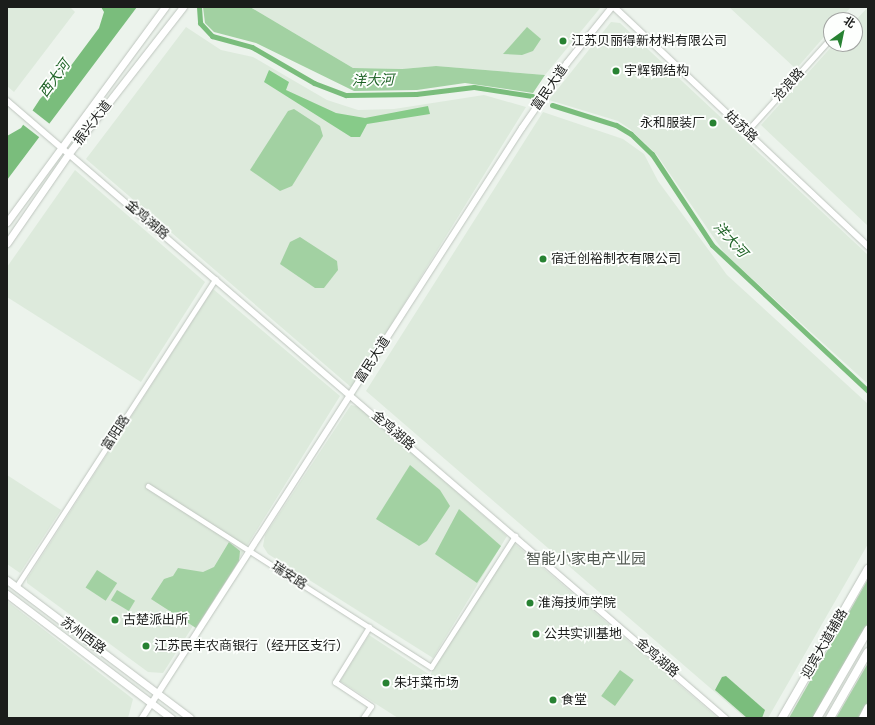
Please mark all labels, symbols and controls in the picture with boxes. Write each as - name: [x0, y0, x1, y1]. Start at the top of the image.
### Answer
- north arrow: [823, 12, 863, 52]
- text: 北: [841, 14, 857, 31]
- place label: 江苏贝丽得新材料有限公司: [571, 33, 727, 49]
- marker: 江苏贝丽得新材料有限公司: [558, 36, 568, 46]
- water label: 西大河: [36, 57, 74, 101]
- street label: 富民大道: [529, 62, 571, 114]
- place label: 宇辉钢结构: [624, 63, 689, 79]
- street label: 沧浪路: [770, 65, 808, 105]
- marker: 宇辉钢结构: [611, 66, 621, 76]
- water label: 洋大河: [352, 72, 394, 90]
- street label: 振兴大道: [71, 98, 115, 148]
- street label: 姑苏路: [721, 108, 761, 146]
- place label: 永和服装厂: [640, 115, 705, 131]
- marker: 永和服装厂: [708, 118, 718, 128]
- street label: 金鸡湖路: [122, 197, 172, 243]
- water label: 洋大河: [710, 219, 750, 261]
- place label: 宿迁创裕制衣有限公司: [551, 251, 681, 267]
- marker: 宿迁创裕制衣有限公司: [538, 254, 548, 264]
- street label: 富民大道: [352, 334, 394, 386]
- street label: 金鸡湖路: [368, 408, 418, 454]
- street label: 富阳路: [99, 412, 133, 454]
- district label: 智能小家电产业园: [526, 551, 646, 569]
- street label: 瑞安路: [268, 559, 310, 593]
- place label: 淮海技师学院: [538, 595, 616, 611]
- marker: 淮海技师学院: [525, 598, 535, 608]
- street label: 迎宾大道辅路: [799, 606, 851, 682]
- place label: 古楚派出所: [123, 612, 188, 628]
- street label: 苏州西路: [57, 614, 109, 658]
- marker: 古楚派出所: [110, 615, 120, 625]
- place label: 公共实训基地: [544, 626, 622, 642]
- marker: 公共实训基地: [531, 629, 541, 639]
- street label: 金鸡湖路: [632, 635, 682, 681]
- place label: 江苏民丰农商银行（经开区支行）: [154, 638, 349, 654]
- marker: 江苏民丰农商银行（经开区支行）: [141, 641, 151, 651]
- place label: 朱圩菜市场: [394, 675, 459, 691]
- marker: 朱圩菜市场: [381, 678, 391, 688]
- place label: 食堂: [561, 692, 587, 708]
- marker: 食堂: [548, 695, 558, 705]

